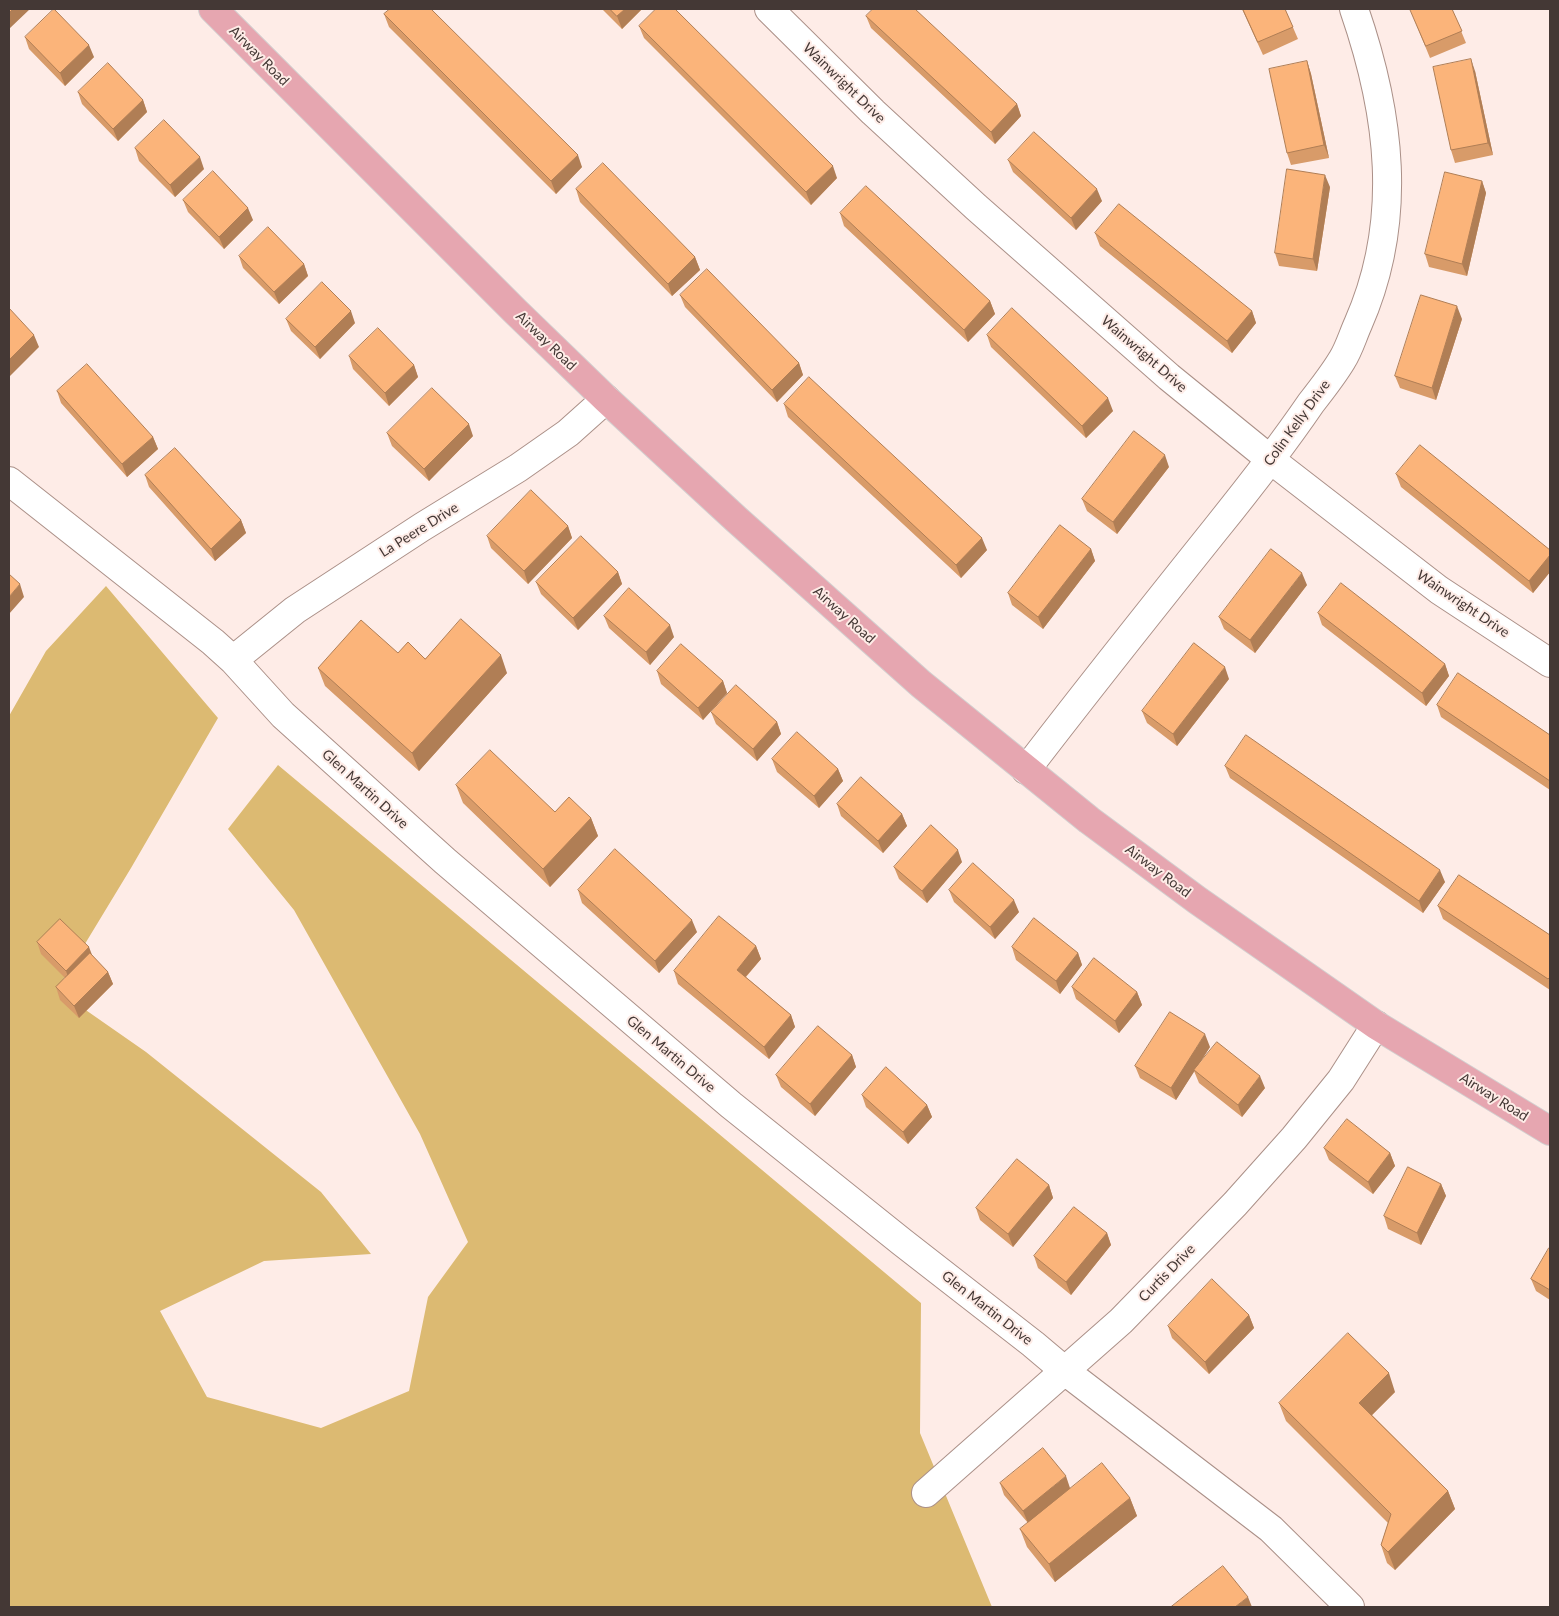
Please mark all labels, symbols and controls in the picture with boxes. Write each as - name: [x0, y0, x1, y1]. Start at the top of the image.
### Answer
- street label: Airway Road: [226, 23, 292, 89]
- street label: Wainwright Drive: [799, 39, 889, 127]
- street label: Airway Road: [512, 308, 580, 374]
- street label: Wainwright Drive: [1098, 312, 1190, 396]
- street label: Colin Kelly Drive: [1260, 377, 1334, 469]
- street label: La Peere Drive: [377, 499, 461, 561]
- street label: Wainwright Drive: [1413, 567, 1513, 641]
- street label: Airway Road: [810, 583, 878, 647]
- street label: Glen Martin Drive: [318, 746, 412, 832]
- street label: Airway Road: [1122, 841, 1194, 901]
- street label: Glen Martin Drive: [623, 1012, 719, 1096]
- street label: Airway Road: [1457, 1069, 1531, 1125]
- street label: Curtis Drive: [1135, 1241, 1199, 1305]
- street label: Glen Martin Drive: [938, 1267, 1036, 1349]

